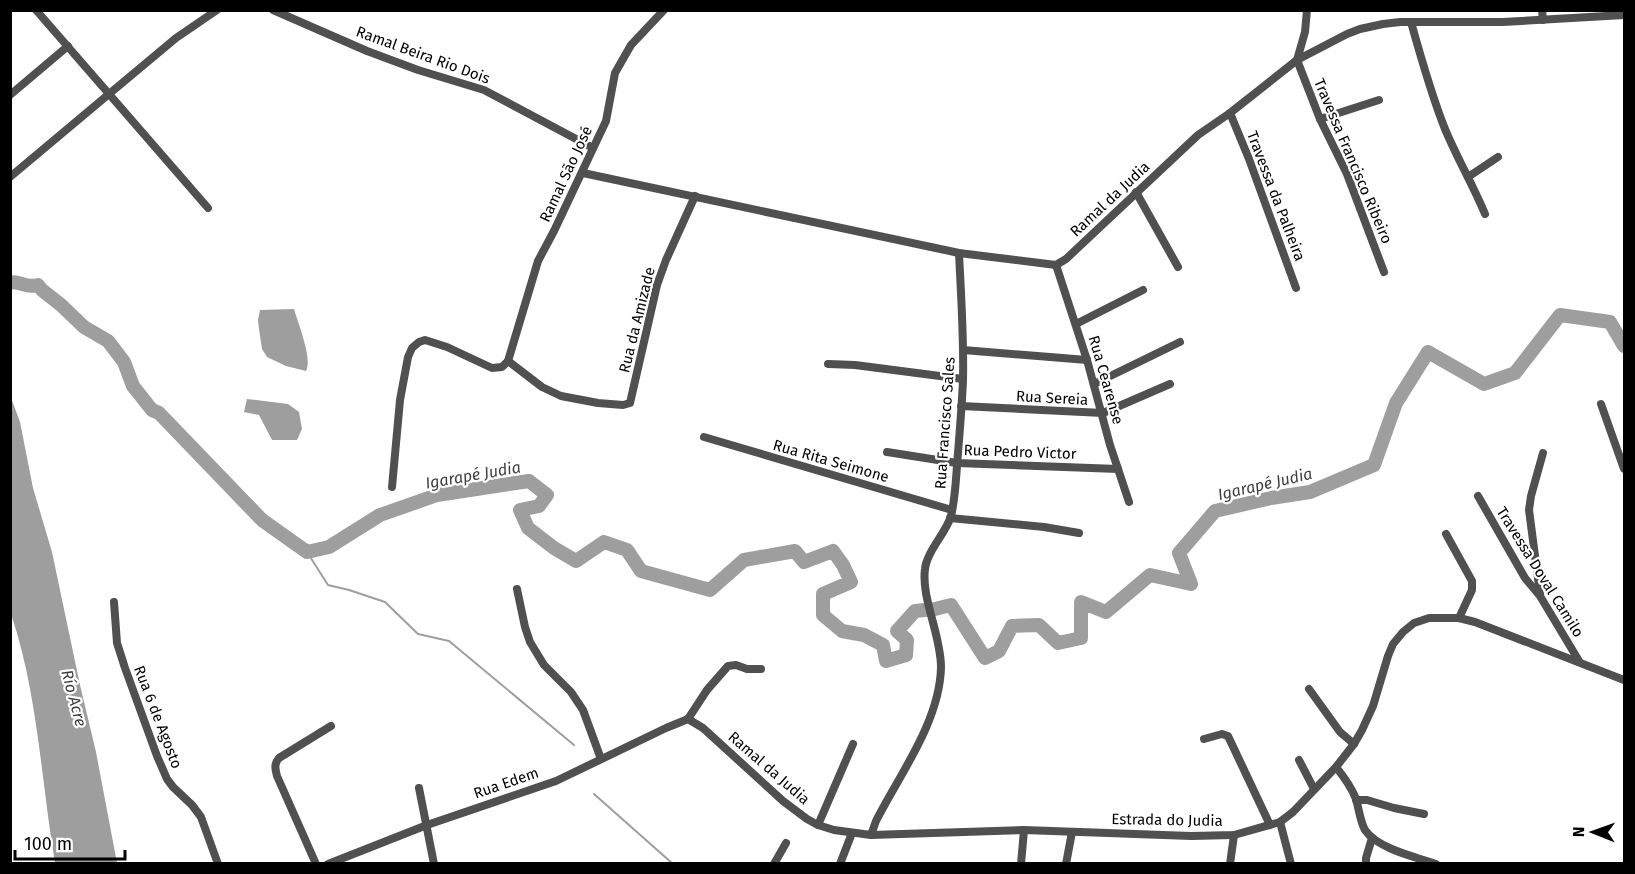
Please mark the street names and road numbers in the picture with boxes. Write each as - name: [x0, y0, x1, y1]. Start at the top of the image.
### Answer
- street label: Ramal Beira Rio Dois: [354, 22, 492, 88]
- street label: Travessa Francisco Ribeiro: [1310, 76, 1396, 246]
- street label: Ramal São José: [536, 123, 596, 225]
- street label: Travessa da Palheira: [1243, 128, 1309, 264]
- street label: Ramal da Judia: [1067, 158, 1153, 240]
- street label: Rua da Amizade: [615, 265, 659, 375]
- street label: Rua Cearense: [1085, 333, 1127, 427]
- street label: Rua Francisco Sales: [931, 356, 959, 490]
- street label: Rua Sereia: [1015, 387, 1089, 409]
- street label: Rua Rita Seimone: [771, 436, 891, 486]
- street label: Rua Pedro Victor: [963, 441, 1077, 463]
- street label: Travessa Doval Camilo: [1493, 503, 1587, 641]
- street label: Rua 6 de Agosto: [130, 663, 186, 771]
- street label: Ramal da Judia: [725, 728, 813, 808]
- street label: Rua Edem: [471, 763, 541, 803]
- street label: Estrada do Judia: [1111, 810, 1223, 830]

